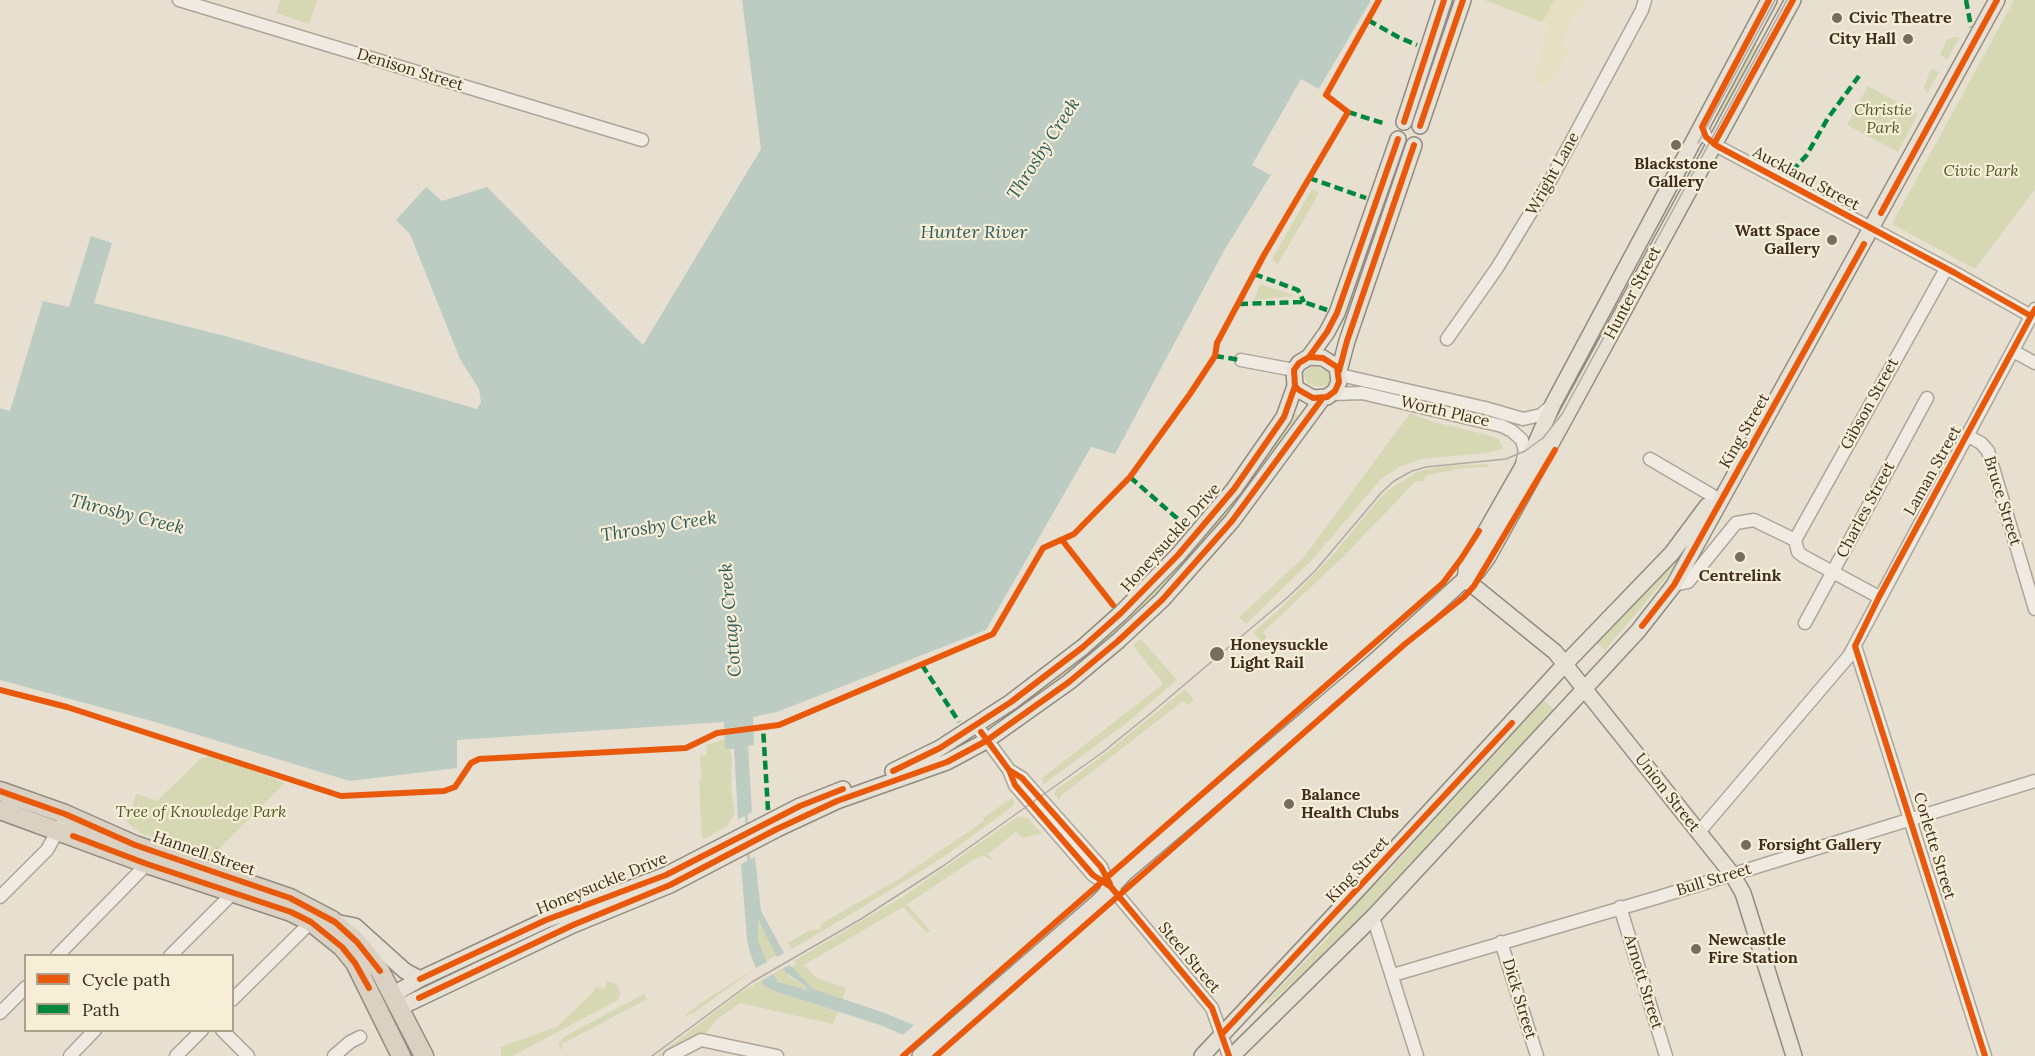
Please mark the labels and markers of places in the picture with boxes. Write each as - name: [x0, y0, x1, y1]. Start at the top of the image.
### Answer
- place label: Civic Theatre: [1849, 8, 1951, 28]
- marker: Civic Theatre: [1830, 11, 1844, 25]
- place label: City Hall: [1829, 29, 1896, 49]
- marker: City Hall: [1901, 32, 1915, 46]
- marker: Blackstone Gallery: [1669, 138, 1683, 152]
- place label: Blackstone Gallery: [1634, 154, 1718, 192]
- place label: Watt Space Gallery: [1735, 221, 1820, 259]
- marker: Watt Space Gallery: [1825, 233, 1839, 247]
- marker: Centrelink: [1733, 550, 1747, 564]
- place label: Centrelink: [1699, 566, 1781, 586]
- place label: Honeysuckle Light Rail: [1230, 635, 1328, 673]
- marker: Honeysuckle Light Rail: [1208, 645, 1226, 663]
- place label: Balance Health Clubs: [1301, 785, 1399, 823]
- marker: Balance Health Clubs: [1282, 797, 1296, 811]
- place label: Forsight Gallery: [1758, 835, 1881, 855]
- marker: Forsight Gallery: [1739, 838, 1753, 852]
- place label: Newcastle Fire Station: [1708, 930, 1798, 968]
- marker: Newcastle Fire Station: [1689, 942, 1703, 956]

